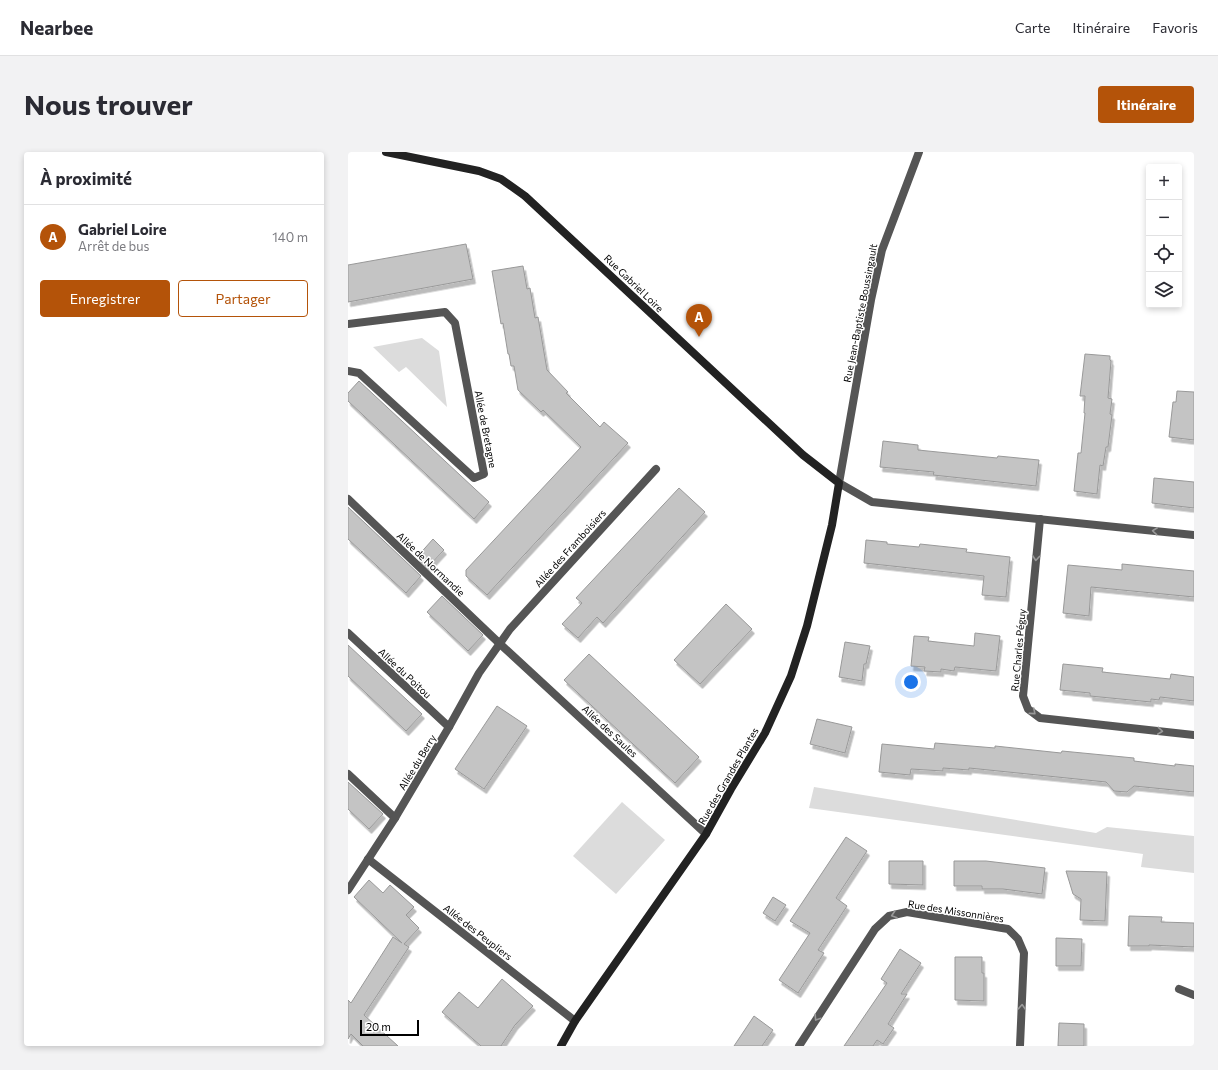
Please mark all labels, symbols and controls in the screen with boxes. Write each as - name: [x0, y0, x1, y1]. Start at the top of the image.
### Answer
- text: Nearbee: [20, 16, 93, 39]
- text: Carte: [1015, 19, 1050, 36]
- text: Itinéraire: [1072, 19, 1130, 36]
- text: Favoris: [1152, 19, 1198, 36]
- button: Itinéraire: [1098, 86, 1194, 123]
- text: Nous trouver: [24, 87, 193, 121]
- map controls: [1146, 164, 1182, 308]
- button: +: [1146, 164, 1182, 200]
- text: À proximité: [40, 168, 132, 189]
- button: −: [1146, 200, 1182, 236]
- text: Gabriel Loire: [78, 220, 167, 238]
- text: A: [48, 229, 58, 245]
- text: 140 m: [272, 229, 308, 245]
- button: locate: [1146, 236, 1182, 272]
- text: Arrêt de bus: [78, 238, 149, 254]
- street label: Rue Jean-Baptiste Boussingault: [841, 243, 879, 383]
- street label: Rue Gabriel Loire: [602, 252, 666, 314]
- button: layers: [1146, 272, 1182, 308]
- button: Enregistrer: [40, 280, 170, 317]
- button: Partager: [178, 280, 308, 317]
- pin: A: [686, 304, 712, 337]
- street label: Allée de Bretagne: [473, 389, 499, 469]
- street label: Allée des Framboisiers: [532, 506, 608, 589]
- one-way arrow: [1152, 527, 1158, 536]
- street label: Allée de Normandie: [395, 530, 467, 598]
- one-way arrow: [1032, 555, 1041, 561]
- street label: Rue Charles Péguy: [1008, 608, 1028, 692]
- street label: Allée du Poitou: [376, 645, 434, 701]
- your location: [901, 672, 921, 692]
- street label: Allée des Saules: [580, 702, 640, 760]
- one-way arrow: [1028, 708, 1036, 715]
- street label: Rue des Grandes Plantes: [695, 725, 761, 827]
- one-way arrow: [1157, 727, 1163, 736]
- street label: Allée du Berry: [396, 732, 438, 792]
- street label: Rue des Missonnières: [907, 897, 1005, 925]
- street label: Allée des Peupliers: [441, 902, 515, 963]
- one-way arrow: [890, 910, 897, 919]
- one-way arrow: [1018, 1004, 1027, 1010]
- one-way arrow: [815, 1014, 822, 1021]
- scale bar: [360, 1018, 419, 1037]
- text: 20 m: [366, 1020, 391, 1033]

